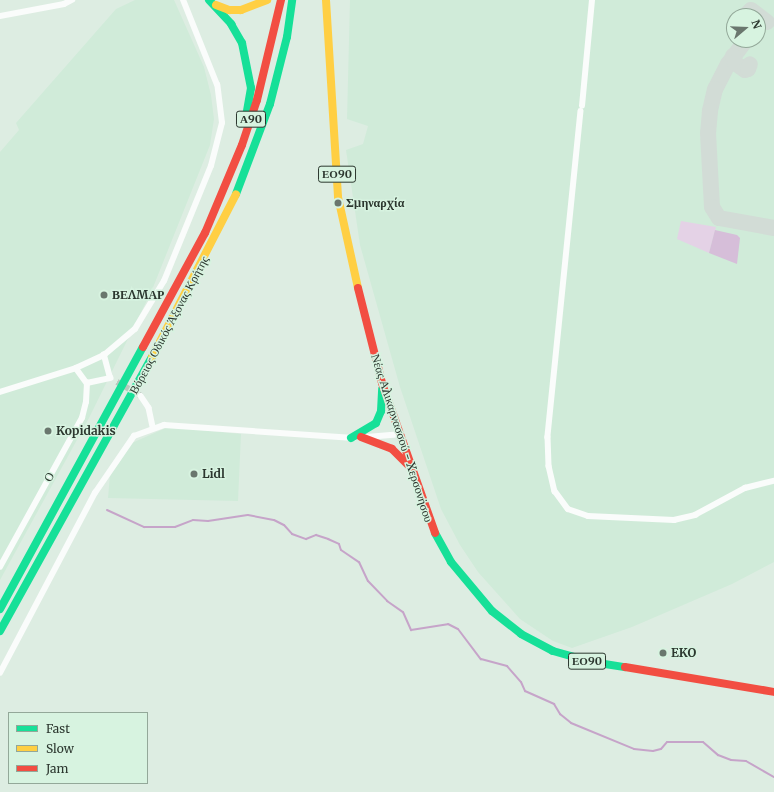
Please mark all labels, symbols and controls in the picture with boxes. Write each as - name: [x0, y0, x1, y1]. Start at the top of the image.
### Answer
- north arrow: [726, 8, 766, 48]
- text: N: [748, 18, 764, 31]
- road number: Α90: [235, 110, 267, 128]
- road number: ΕΟ90: [318, 165, 356, 183]
- place label: Σμηναρχία: [346, 196, 405, 210]
- marker: Σμηναρχία: [333, 198, 343, 208]
- street label: Βόρειος Οδικός Άξονας Κρήτης: [126, 253, 212, 397]
- place label: ΒΕΛΜΑΡ: [112, 288, 164, 302]
- marker: ΒΕΛΜΑΡ: [99, 290, 109, 300]
- street label: Νέας Αλικαρνασσού - Χερσονήσου: [368, 352, 436, 524]
- place label: Kopidakis: [56, 424, 116, 438]
- marker: Kopidakis: [43, 426, 53, 436]
- place label: Lidl: [202, 467, 225, 481]
- marker: Lidl: [189, 469, 199, 479]
- street label: Ο: [41, 470, 57, 484]
- place label: EKO: [671, 646, 696, 660]
- marker: EKO: [658, 648, 668, 658]
- road number: ΕΟ90: [568, 652, 606, 670]
- legend: [8, 712, 148, 784]
- text: Fast: [46, 721, 70, 736]
- text: Slow: [46, 741, 74, 756]
- text: Jam: [46, 761, 68, 776]

